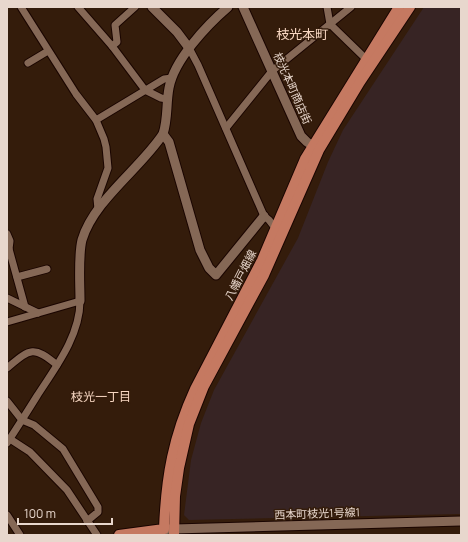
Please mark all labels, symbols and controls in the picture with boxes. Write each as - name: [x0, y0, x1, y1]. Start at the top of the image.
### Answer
- district label: 枝光本町: [276, 25, 328, 43]
- street label: 枝光本町商店街: [270, 50, 316, 126]
- street label: 八幡戸畑線: [221, 247, 259, 303]
- district label: 枝光一丁目: [71, 388, 131, 405]
- scale bar: [18, 500, 112, 526]
- street label: 西本町枝光1号線1: [274, 504, 360, 522]
- text: 100 m: [24, 505, 56, 522]

